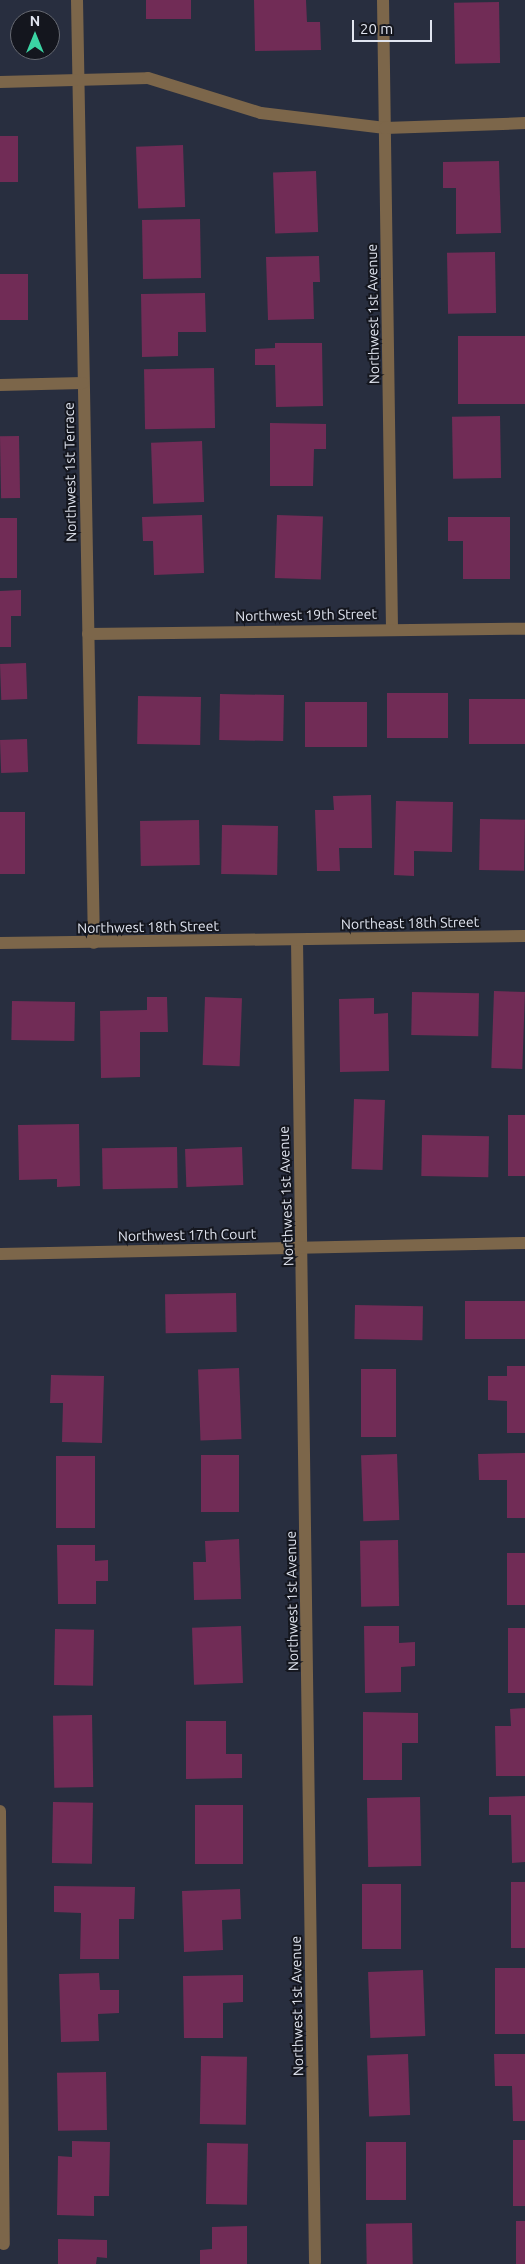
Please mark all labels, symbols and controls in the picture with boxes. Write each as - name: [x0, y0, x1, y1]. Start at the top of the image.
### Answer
- north arrow: [10, 10, 60, 60]
- scale bar: [355, 10, 435, 42]
- text: N: [30, 13, 40, 29]
- text: 20 m: [360, 20, 393, 37]
- street label: Northwest 1st Avenue: [363, 244, 383, 384]
- street label: Northwest 1st Terrace: [60, 402, 80, 542]
- street label: Northwest 19th Street: [235, 605, 377, 625]
- street label: Northeast 18th Street: [341, 913, 479, 933]
- street label: Northwest 18th Street: [77, 917, 219, 937]
- street label: Northwest 1st Avenue: [275, 1126, 297, 1266]
- street label: Northwest 17th Court: [118, 1225, 256, 1245]
- street label: Northwest 1st Avenue: [282, 1531, 302, 1671]
- street label: Northwest 1st Avenue: [287, 1936, 307, 2076]

